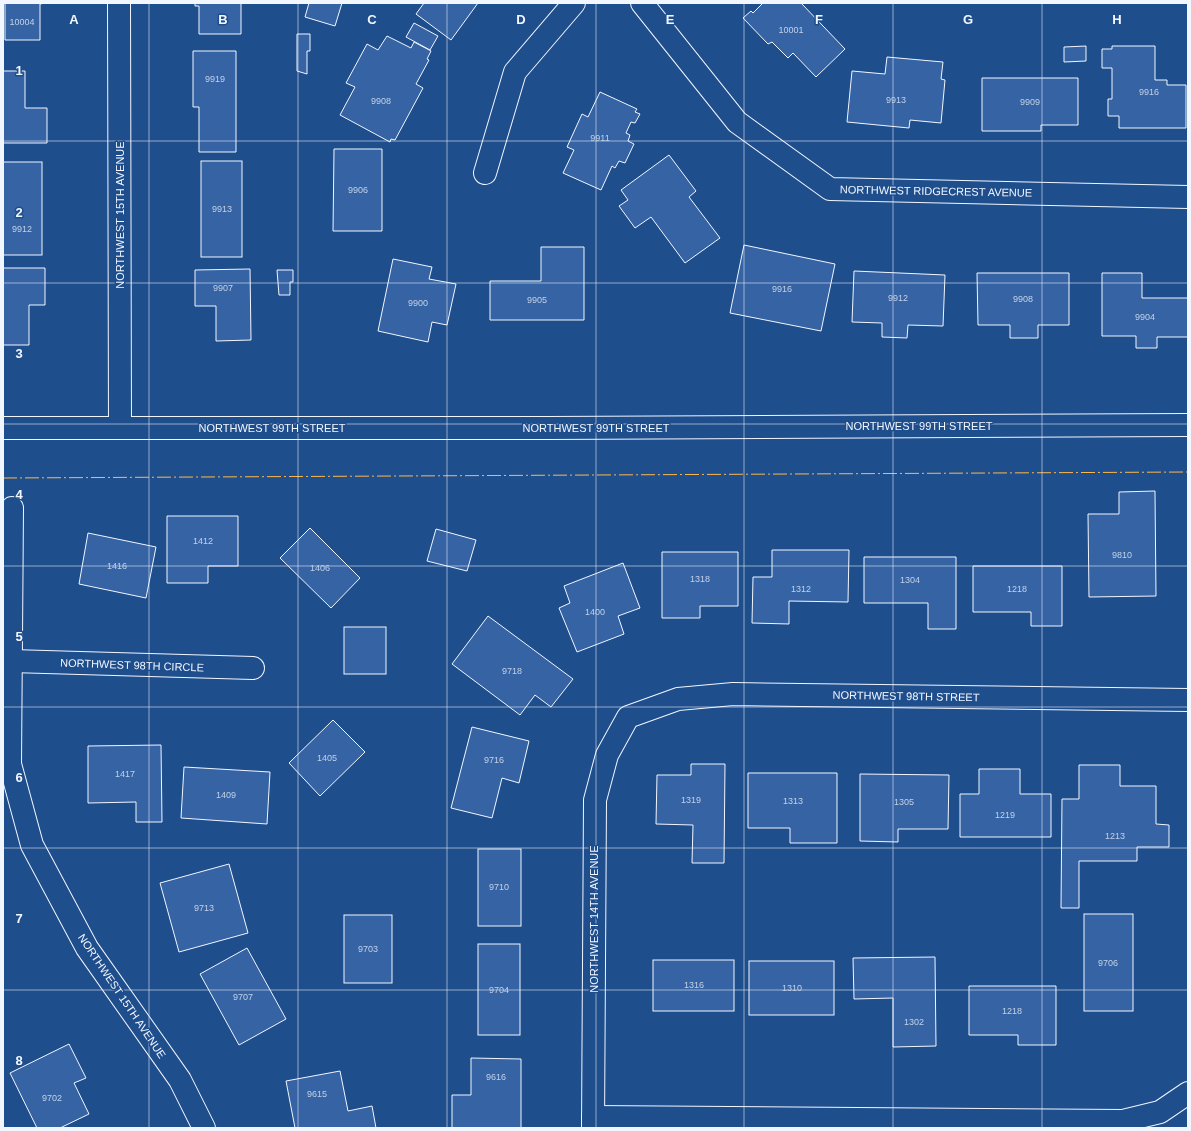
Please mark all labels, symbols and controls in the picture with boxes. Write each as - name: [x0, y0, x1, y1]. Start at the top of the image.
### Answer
- text: A: [69, 12, 79, 27]
- text: B: [218, 12, 228, 27]
- text: C: [367, 12, 377, 27]
- text: D: [516, 12, 526, 27]
- text: E: [666, 12, 675, 27]
- text: F: [815, 12, 823, 27]
- text: G: [963, 12, 973, 27]
- text: H: [1112, 12, 1122, 27]
- house number: 10004: [9, 17, 35, 27]
- house number: 10001: [778, 25, 804, 35]
- text: 1: [15, 63, 23, 78]
- house number: 9919: [205, 74, 225, 84]
- house number: 9916: [1139, 87, 1159, 97]
- house number: 9913: [886, 95, 906, 105]
- house number: 9908: [371, 96, 391, 106]
- house number: 9909: [1020, 97, 1040, 107]
- house number: 9911: [590, 133, 610, 143]
- street label: NORTHWEST 15TH AVENUE: [114, 141, 126, 289]
- street label: NORTHWEST RIDGECREST AVENUE: [840, 183, 1032, 199]
- house number: 9906: [348, 185, 368, 195]
- house number: 9913: [212, 204, 232, 214]
- text: 2: [15, 205, 23, 220]
- house number: 9912: [12, 224, 32, 234]
- house number: 9907: [213, 283, 233, 293]
- house number: 9916: [772, 284, 792, 294]
- house number: 9912: [888, 293, 908, 303]
- house number: 9908: [1013, 294, 1033, 304]
- house number: 9905: [527, 295, 547, 305]
- house number: 9900: [408, 298, 428, 308]
- house number: 9904: [1135, 312, 1155, 322]
- text: 3: [15, 346, 23, 361]
- street label: NORTHWEST 99TH STREET: [846, 420, 993, 432]
- street label: NORTHWEST 99TH STREET: [199, 422, 346, 434]
- street label: NORTHWEST 99TH STREET: [523, 422, 670, 434]
- text: 4: [15, 487, 23, 502]
- house number: 1412: [193, 536, 213, 546]
- house number: 9810: [1112, 550, 1132, 560]
- house number: 1416: [107, 561, 127, 571]
- house number: 1406: [310, 563, 330, 573]
- house number: 1318: [690, 574, 710, 584]
- house number: 1304: [900, 575, 920, 585]
- house number: 1312: [791, 584, 811, 594]
- house number: 1218: [1007, 584, 1027, 594]
- house number: 1400: [585, 607, 605, 617]
- text: 5: [15, 629, 23, 644]
- street label: NORTHWEST 98TH CIRCLE: [60, 656, 204, 674]
- house number: 9718: [502, 666, 522, 676]
- street label: NORTHWEST 98TH STREET: [832, 689, 980, 703]
- house number: 1405: [317, 753, 337, 763]
- house number: 9716: [484, 755, 504, 765]
- house number: 1417: [115, 769, 135, 779]
- text: 6: [15, 770, 23, 785]
- house number: 1409: [216, 790, 236, 800]
- house number: 1319: [681, 795, 701, 805]
- house number: 1313: [783, 796, 803, 806]
- house number: 1305: [894, 797, 914, 807]
- house number: 1219: [995, 810, 1015, 820]
- house number: 1213: [1105, 831, 1125, 841]
- street label: NORTHWEST 14TH AVENUE: [588, 845, 600, 993]
- house number: 9710: [489, 882, 509, 892]
- house number: 9713: [194, 903, 214, 913]
- text: 7: [15, 911, 23, 926]
- street label: NORTHWEST 15TH AVENUE: [76, 932, 168, 1060]
- house number: 9703: [358, 944, 378, 954]
- house number: 9706: [1098, 958, 1118, 968]
- house number: 1316: [684, 980, 704, 990]
- house number: 1310: [782, 983, 802, 993]
- house number: 9704: [489, 985, 509, 995]
- house number: 9707: [233, 992, 253, 1002]
- house number: 1218: [1002, 1006, 1022, 1016]
- house number: 1302: [904, 1017, 924, 1027]
- text: 8: [15, 1053, 23, 1068]
- house number: 9616: [486, 1072, 506, 1082]
- house number: 9615: [307, 1089, 327, 1099]
- house number: 9702: [42, 1093, 62, 1103]

